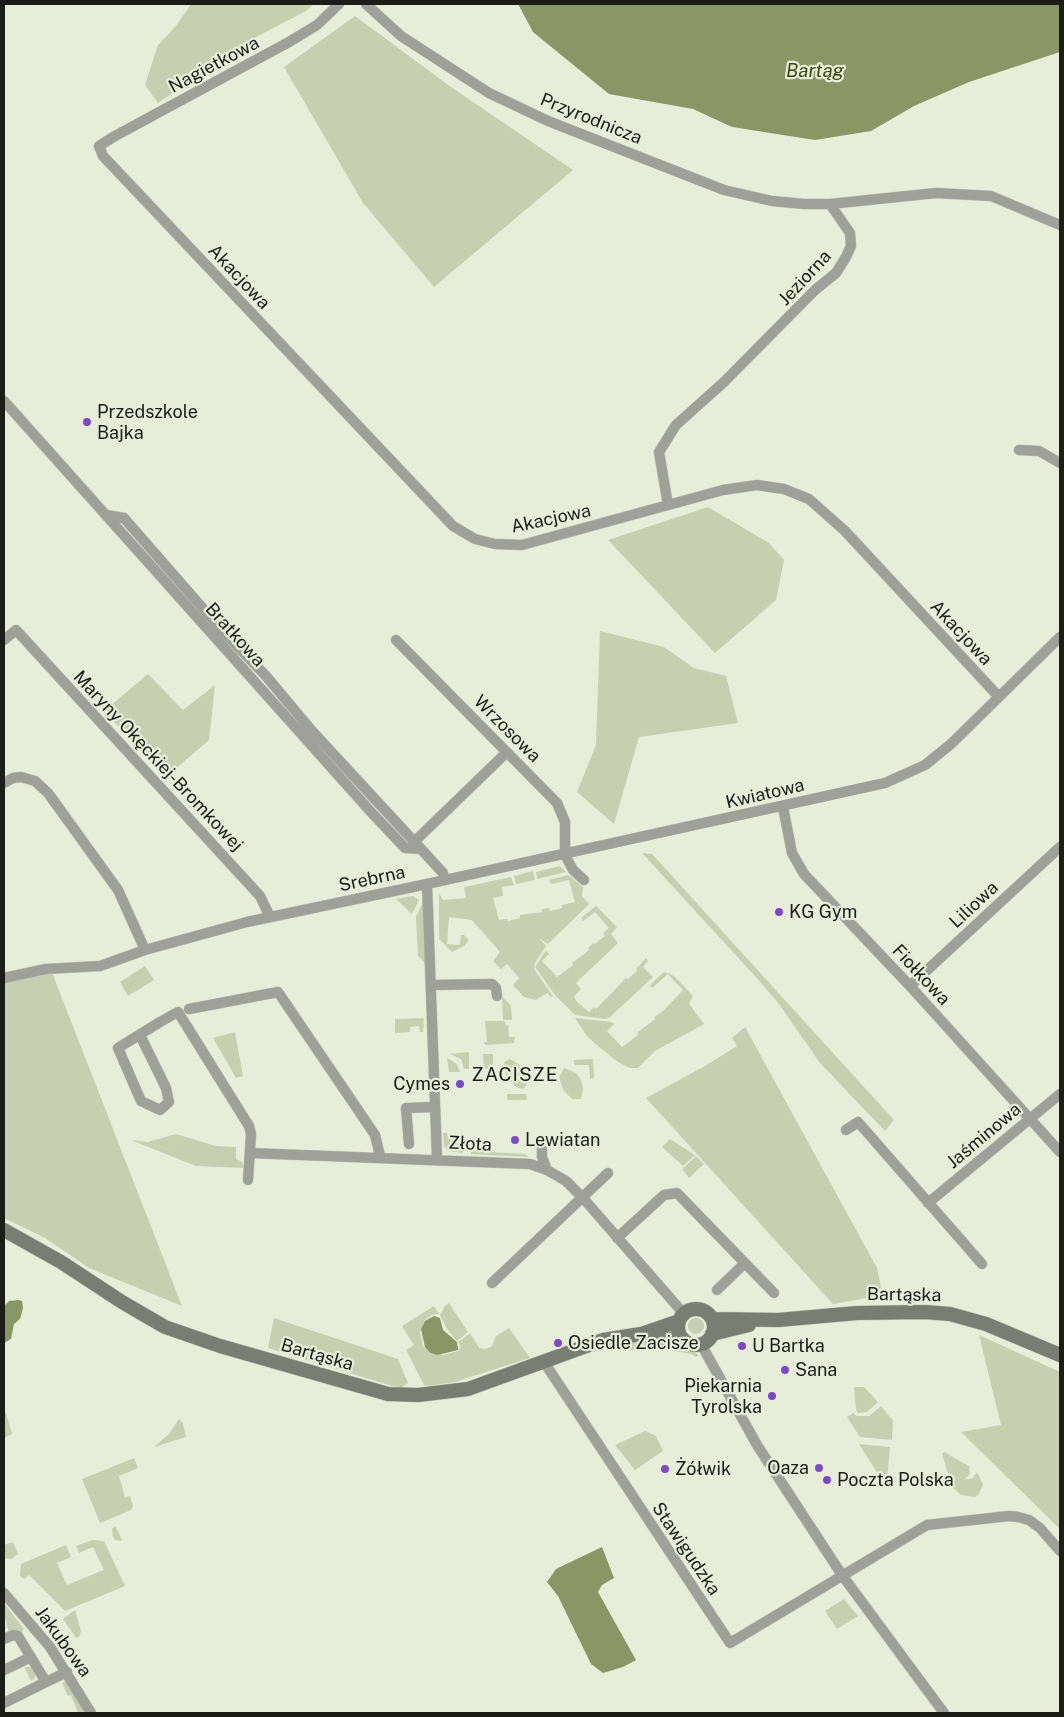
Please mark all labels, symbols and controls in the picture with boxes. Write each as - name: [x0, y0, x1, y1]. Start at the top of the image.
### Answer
- street label: Nagietkowa: [165, 32, 263, 98]
- water label: Bartąg: [786, 60, 844, 82]
- street label: Przyrodnicza: [537, 89, 645, 149]
- street label: Akacjowa: [204, 240, 274, 314]
- street label: Jeziorna: [774, 246, 836, 310]
- place label: Przedszkole Bajka: [97, 401, 198, 444]
- marker: Przedszkole Bajka: [81, 416, 93, 428]
- street label: Akacjowa: [509, 500, 593, 538]
- street label: Akacjowa: [926, 596, 996, 670]
- street label: Bratkowa: [201, 598, 269, 672]
- street label: Maryny Okęckiej-Bromkowej: [69, 666, 247, 856]
- street label: Wrzosowa: [469, 691, 545, 767]
- street label: Kwiatowa: [724, 774, 806, 814]
- street label: Srebrna: [337, 861, 407, 897]
- street label: Liliowa: [945, 877, 1003, 933]
- place label: KG Gym: [789, 901, 857, 923]
- marker: KG Gym: [773, 906, 785, 918]
- street label: Fiołkowa: [887, 940, 955, 1010]
- district label: ZACISZE: [471, 1064, 559, 1086]
- place label: Cymes: [393, 1073, 450, 1095]
- marker: Cymes: [454, 1078, 466, 1090]
- street label: Jaśminowa: [942, 1099, 1026, 1173]
- place label: Lewiatan: [525, 1129, 600, 1151]
- street label: Złota: [448, 1132, 492, 1156]
- marker: Lewiatan: [509, 1134, 521, 1146]
- street label: Bartąska: [867, 1284, 941, 1306]
- place label: Osiedle Zacisze: [568, 1332, 699, 1354]
- street label: Bartąska: [278, 1334, 356, 1376]
- place label: U Bartka: [752, 1335, 825, 1357]
- marker: Osiedle Zacisze: [552, 1337, 564, 1349]
- marker: U Bartka: [736, 1340, 748, 1352]
- place label: Sana: [795, 1359, 837, 1381]
- marker: Sana: [779, 1364, 791, 1376]
- place label: Piekarnia Tyrolska: [684, 1375, 762, 1418]
- marker: Piekarnia Tyrolska: [766, 1390, 778, 1402]
- place label: Oaza: [767, 1457, 809, 1479]
- place label: Żółwik: [675, 1458, 731, 1480]
- marker: Oaza: [813, 1462, 825, 1474]
- marker: Żółwik: [659, 1463, 671, 1475]
- place label: Poczta Polska: [837, 1469, 954, 1491]
- marker: Poczta Polska: [821, 1474, 833, 1486]
- street label: Stawigudzka: [647, 1498, 725, 1600]
- street label: Jakubowa: [30, 1602, 96, 1682]

